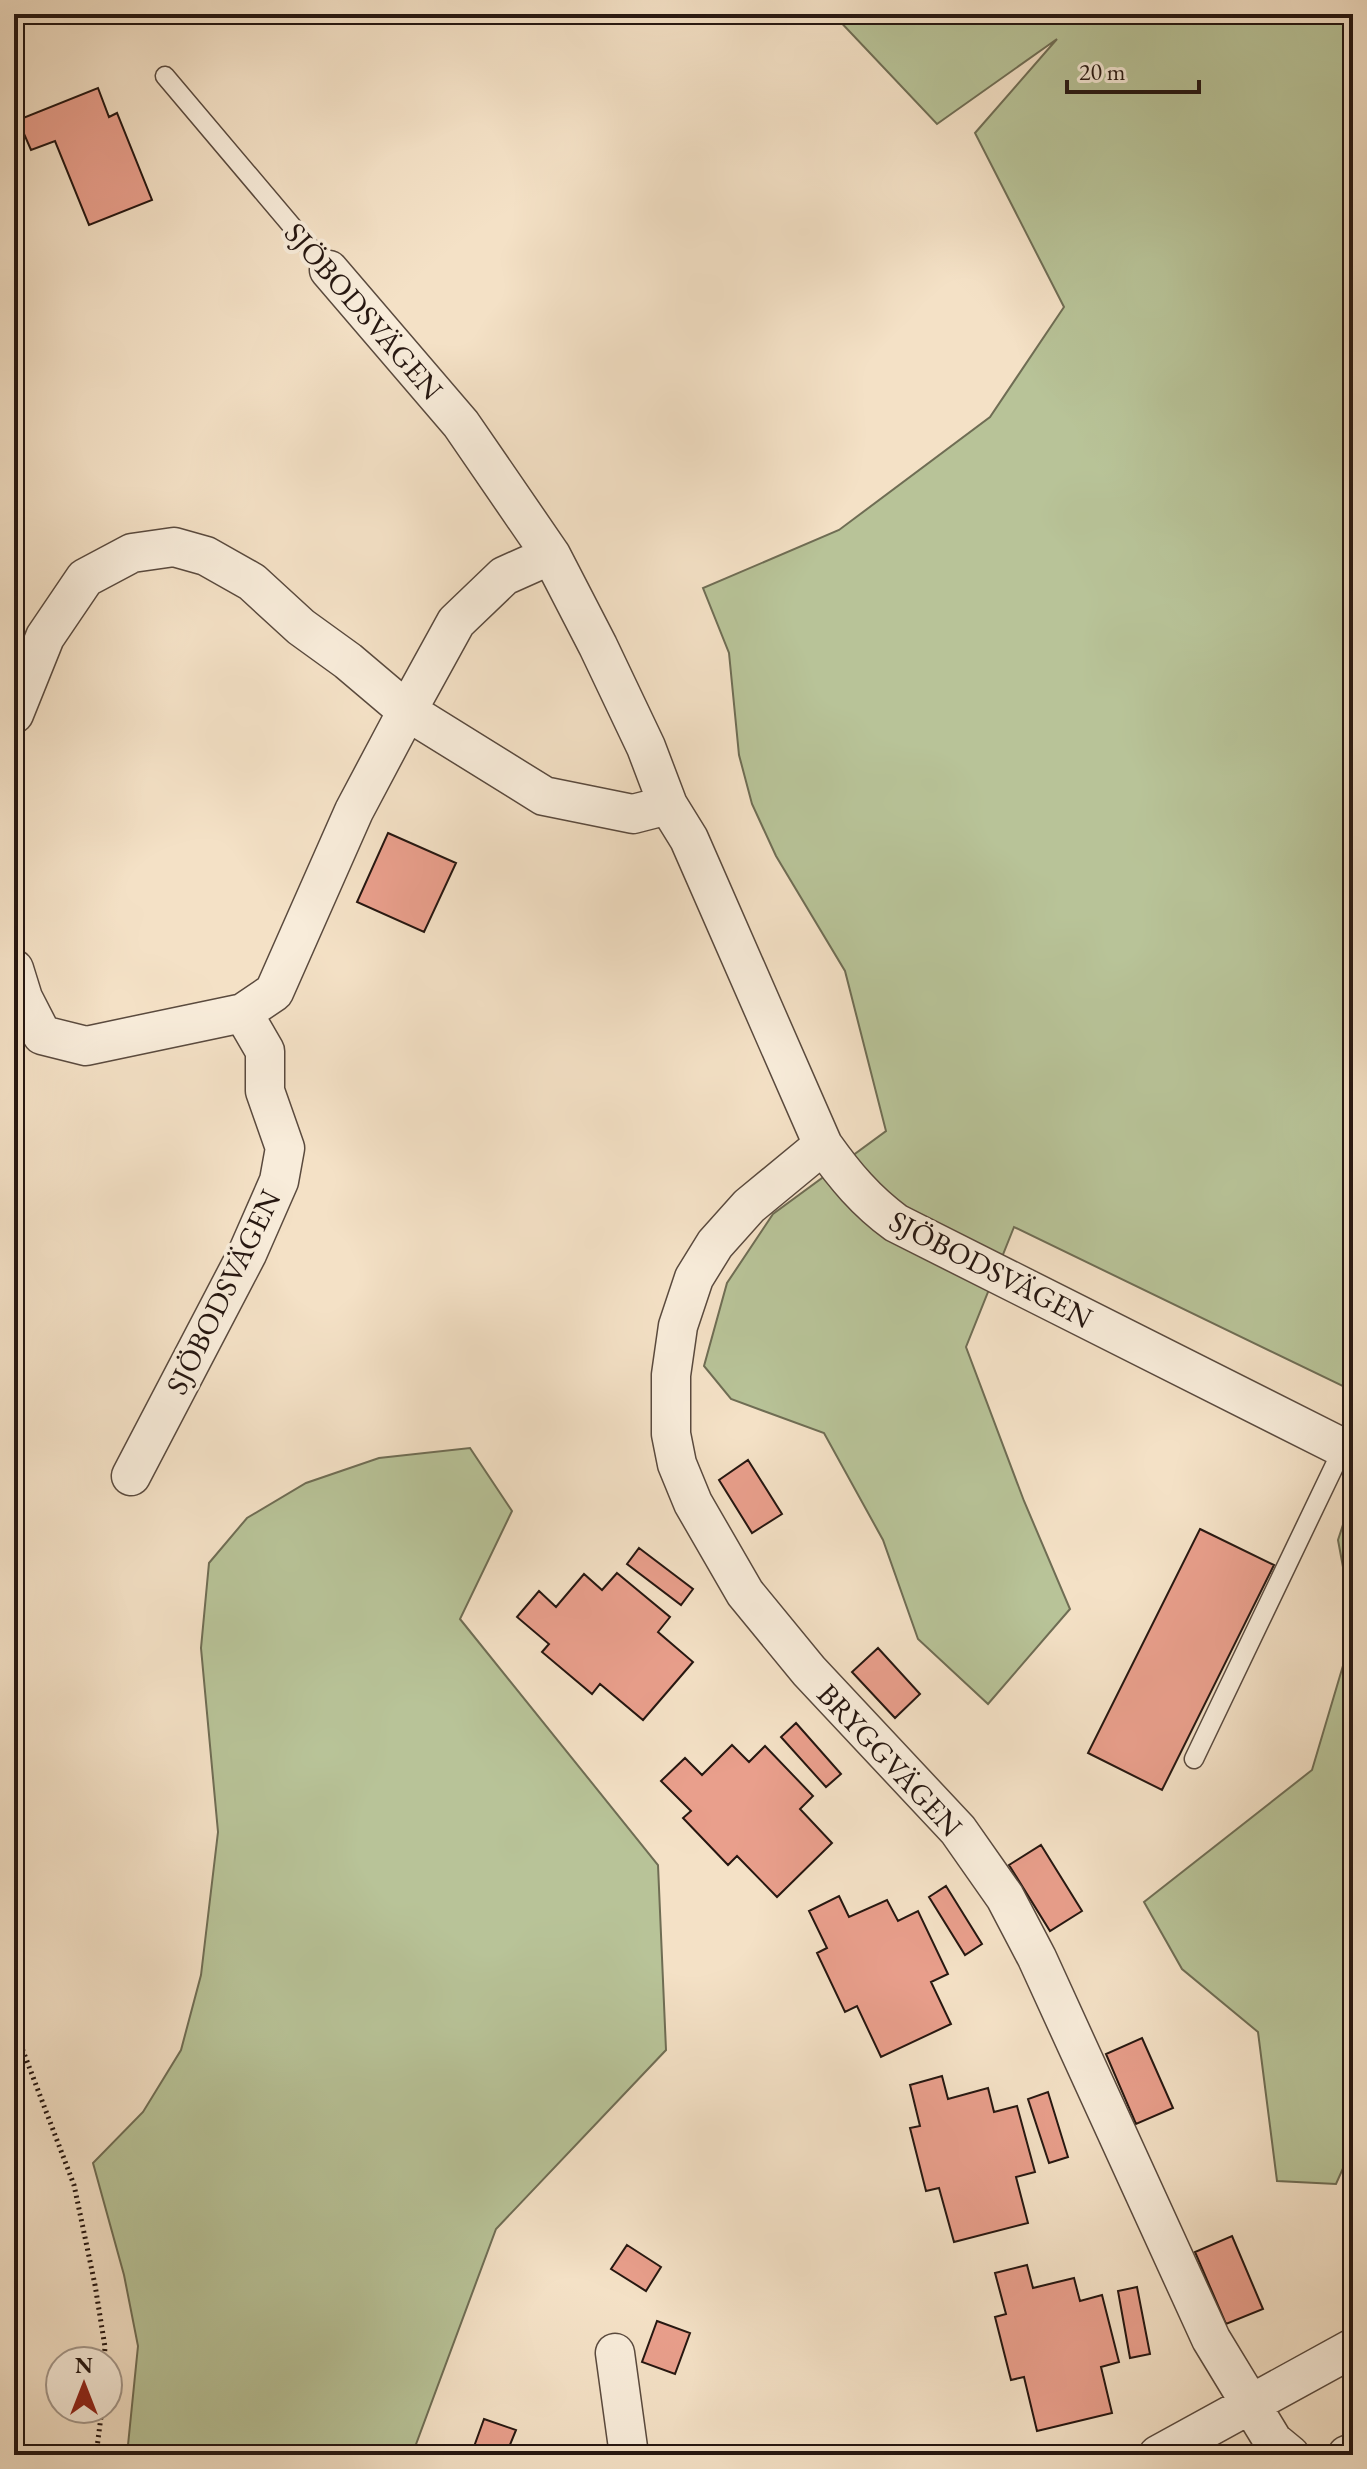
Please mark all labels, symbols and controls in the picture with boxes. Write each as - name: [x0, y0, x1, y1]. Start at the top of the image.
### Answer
- scale bar: [1067, 44, 1199, 94]
- text: 20 m: [1079, 56, 1126, 87]
- street label: SJÖBODSVÄGEN: [276, 214, 452, 408]
- street label: SJÖBODSVÄGEN: [157, 1183, 289, 1401]
- street label: SJÖBODSVÄGEN: [883, 1201, 1099, 1337]
- street label: BRYGGVÄGEN: [809, 1675, 971, 1845]
- north arrow: [44, 2345, 124, 2425]
- text: N: [75, 2351, 93, 2380]

